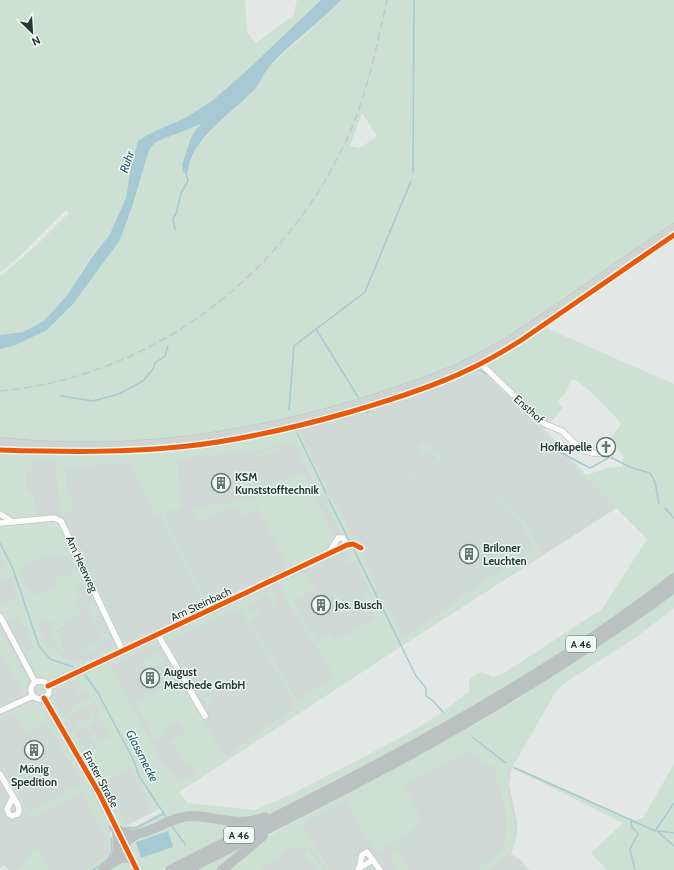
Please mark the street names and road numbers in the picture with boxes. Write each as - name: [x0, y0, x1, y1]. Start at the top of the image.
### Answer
- street label: Ensthof: [511, 392, 547, 426]
- street label: Am Heerweg: [63, 534, 101, 595]
- street label: Am Steinbach: [168, 584, 234, 624]
- road number: A 46: [566, 636, 596, 652]
- street label: Enster Straße: [80, 748, 122, 810]
- road number: A 46: [224, 827, 254, 843]

